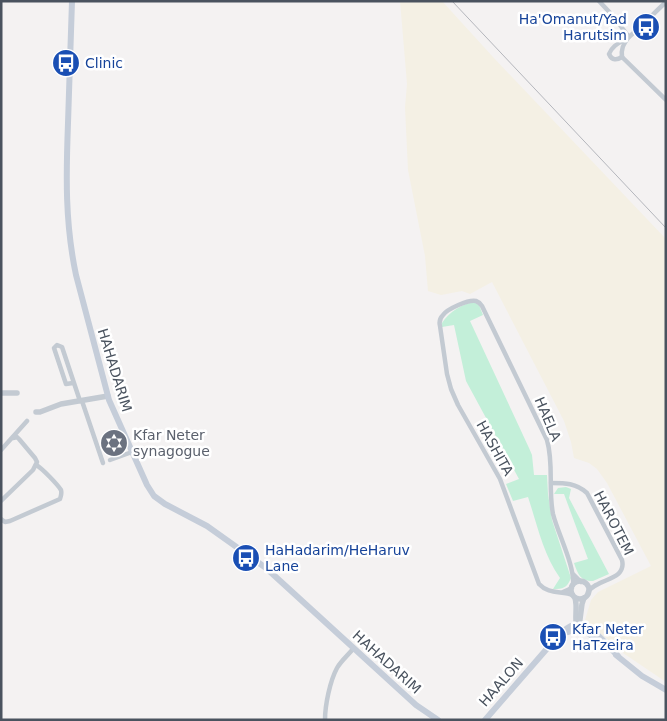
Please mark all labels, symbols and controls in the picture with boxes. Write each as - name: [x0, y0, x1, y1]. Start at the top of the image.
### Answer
- place label: Ha'Omanut/Yad Harutsim: [519, 11, 627, 43]
- bus stop icon: Ha'Omanut/Yad Harutsim: [631, 12, 661, 42]
- bus stop icon: Clinic: [51, 48, 81, 78]
- place label: Clinic: [85, 55, 123, 71]
- street label: HAHADARIM: [95, 326, 135, 414]
- street label: HAELA: [532, 394, 565, 444]
- street label: HASHITA: [473, 418, 517, 479]
- place label: Kfar Neter synagogue: [133, 427, 210, 459]
- synagogue icon: Kfar Neter synagogue: [99, 428, 129, 458]
- street label: HAROTEM: [591, 488, 637, 558]
- place label: HaHadarim/HeHaruv Lane: [265, 542, 410, 574]
- bus stop icon: HaHadarim/HeHaruv Lane: [231, 543, 261, 573]
- place label: Kfar Neter HaTzeira: [572, 621, 644, 653]
- bus stop icon: Kfar Neter HaTzeira: [538, 622, 568, 652]
- street label: HAHADARIM: [350, 627, 424, 697]
- street label: HAALON: [476, 655, 526, 709]

